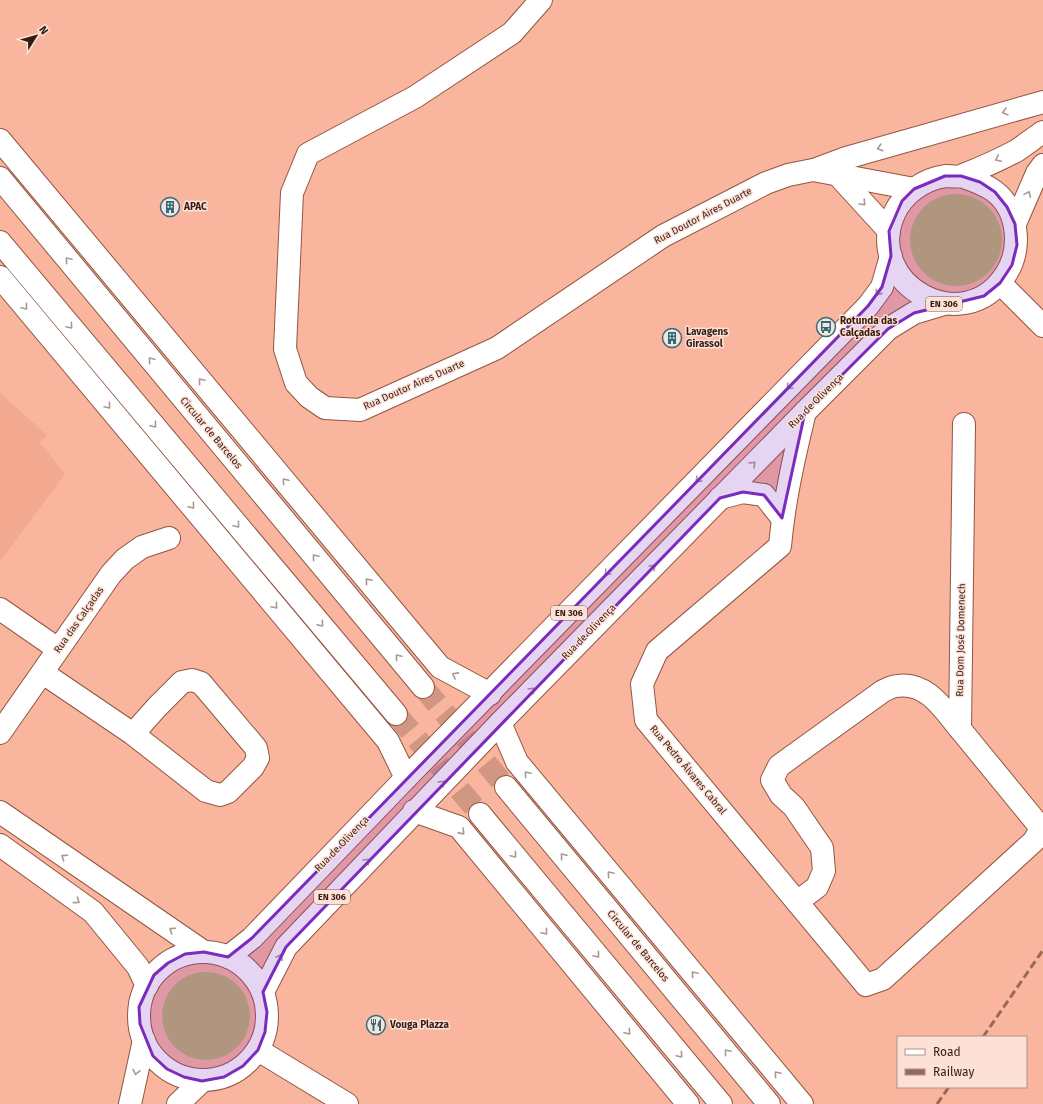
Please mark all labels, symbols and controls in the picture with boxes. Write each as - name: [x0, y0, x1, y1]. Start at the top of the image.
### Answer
- north arrow: [16, 16, 56, 56]
- text: N: [36, 23, 51, 37]
- one-way arrow: [1002, 107, 1009, 116]
- one-way arrow: [877, 143, 884, 152]
- one-way arrow: [995, 154, 1002, 162]
- street label: Rua Doutor Aires Duarte: [652, 185, 754, 247]
- one-way arrow: [1023, 191, 1031, 198]
- building icon: APAC: [159, 196, 181, 218]
- one-way arrow: [858, 198, 865, 205]
- place label: APAC: [183, 201, 207, 213]
- one-way arrow: [66, 258, 73, 265]
- one-way arrow: [876, 288, 883, 295]
- road number: EN 306: [926, 297, 962, 311]
- one-way arrow: [21, 302, 28, 309]
- place label: Rotunda das Calçadas: [840, 315, 897, 339]
- bus stop icon: Rotunda das Calçadas: [815, 316, 837, 338]
- one-way arrow: [66, 321, 73, 328]
- place label: Lavagens Girassol: [686, 326, 728, 350]
- building icon: Lavagens Girassol: [661, 327, 683, 349]
- street label: Rua Doutor Aires Duarte: [362, 357, 466, 413]
- one-way arrow: [149, 358, 156, 365]
- street label: Rua de Olivença: [786, 371, 846, 431]
- one-way arrow: [199, 378, 206, 386]
- one-way arrow: [786, 382, 794, 390]
- street label: Circular de Barcelos: [178, 395, 245, 472]
- one-way arrow: [104, 402, 111, 409]
- one-way arrow: [149, 421, 156, 428]
- one-way arrow: [748, 461, 756, 469]
- one-way arrow: [695, 475, 703, 483]
- one-way arrow: [282, 478, 289, 485]
- one-way arrow: [187, 502, 194, 509]
- one-way arrow: [233, 520, 240, 527]
- one-way arrow: [312, 555, 319, 562]
- one-way arrow: [648, 564, 655, 572]
- one-way arrow: [604, 568, 612, 576]
- one-way arrow: [365, 578, 372, 585]
- street label: Rua Dom José Domenech: [954, 583, 968, 697]
- street label: Rua das Calçadas: [52, 584, 107, 656]
- one-way arrow: [271, 601, 278, 608]
- street label: Rua de Olivença: [559, 602, 619, 662]
- road number: EN 306: [551, 606, 587, 620]
- one-way arrow: [316, 620, 323, 627]
- one-way arrow: [395, 655, 402, 662]
- one-way arrow: [452, 673, 460, 680]
- one-way arrow: [527, 687, 535, 695]
- street label: Rua Pedro Álvares Cabral: [647, 722, 730, 817]
- one-way arrow: [525, 772, 532, 779]
- one-way arrow: [437, 780, 444, 788]
- street label: Rua de Olivença: [312, 814, 372, 874]
- one-way arrow: [458, 827, 465, 835]
- one-way arrow: [509, 850, 516, 858]
- one-way arrow: [560, 853, 567, 860]
- one-way arrow: [62, 855, 69, 862]
- one-way arrow: [362, 858, 370, 866]
- one-way arrow: [608, 871, 615, 879]
- road number: EN 306: [314, 890, 350, 904]
- one-way arrow: [73, 896, 80, 903]
- street label: Circular de Barcelos: [605, 908, 672, 985]
- one-way arrow: [541, 927, 548, 934]
- one-way arrow: [169, 928, 176, 935]
- one-way arrow: [592, 950, 599, 957]
- one-way arrow: [275, 954, 283, 962]
- one-way arrow: [691, 971, 698, 979]
- restaurant icon: Vouga Plazza: [365, 1014, 387, 1036]
- place label: Vouga Plazza: [389, 1019, 449, 1031]
- one-way arrow: [624, 1027, 631, 1035]
- legend: [897, 1036, 1027, 1088]
- text: Road: [933, 1045, 961, 1059]
- one-way arrow: [676, 1050, 683, 1057]
- one-way arrow: [724, 1050, 731, 1057]
- text: Railway: [933, 1065, 974, 1079]
- one-way arrow: [133, 1069, 141, 1075]
- one-way arrow: [774, 1071, 781, 1078]

